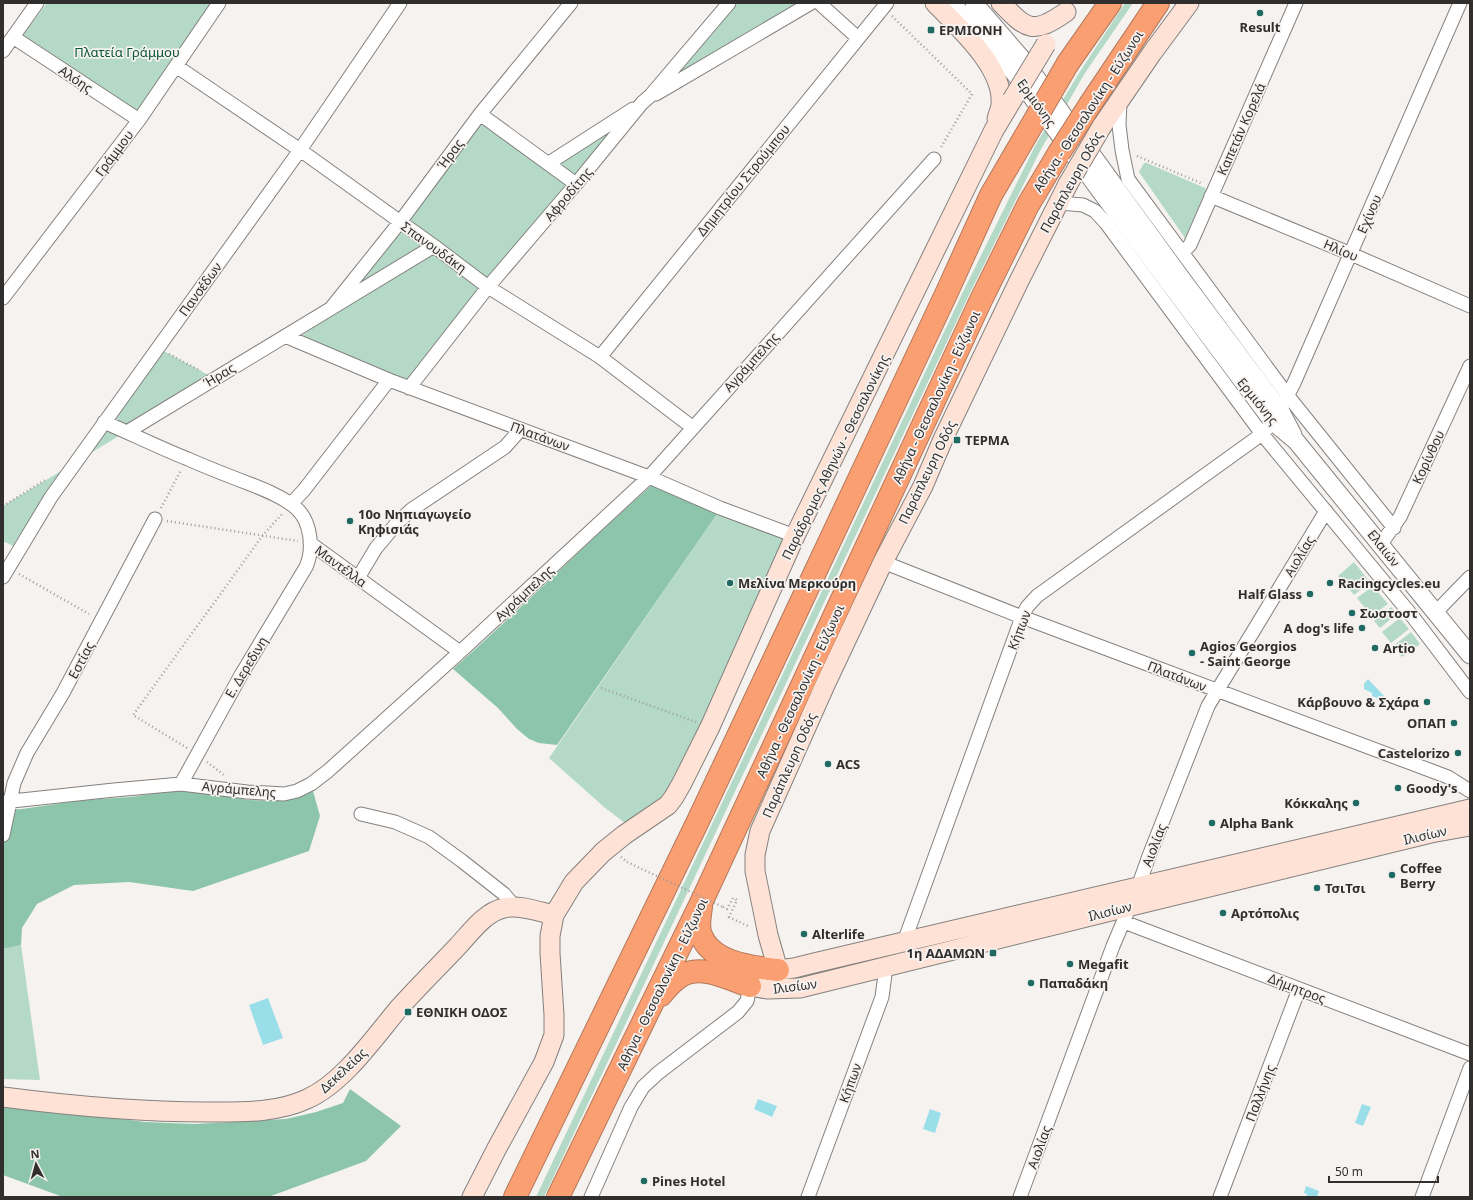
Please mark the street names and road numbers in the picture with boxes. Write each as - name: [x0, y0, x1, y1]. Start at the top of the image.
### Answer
- street label: Αθήνα - Θεσσαλονίκη - Εύζωνοι: [1029, 26, 1148, 195]
- street label: Αλόης: [56, 61, 96, 97]
- street label: Ερμιόνης: [1013, 75, 1061, 131]
- street label: Καπετάν Κορελά: [1213, 80, 1269, 178]
- street label: Δημητρίου Στρούμπου: [692, 120, 794, 240]
- street label: Γράμμου: [91, 126, 137, 180]
- street label: Παράπλευρη Οδός: [1036, 128, 1106, 236]
- street label: Ήρας: [433, 135, 467, 173]
- street label: Αφροδίτης: [540, 163, 596, 225]
- street label: Εχίνου: [1352, 192, 1386, 236]
- street label: Σπανουδάκη: [398, 217, 470, 277]
- street label: Ηλίου: [1321, 235, 1361, 265]
- street label: Πανσέδων: [174, 258, 226, 319]
- street label: Αθήνα - Θεσσαλονίκη - Εύζωνοι: [888, 307, 985, 487]
- street label: Αγράμπελης: [719, 328, 783, 396]
- street label: Παράδρομος Αθηνών - Θεσσαλονίκης: [777, 351, 893, 563]
- street label: Ήρας: [200, 359, 238, 391]
- street label: Ερμιόνης: [1233, 374, 1283, 428]
- street label: Πλατάνων: [508, 417, 572, 455]
- street label: Παράπλευρη Οδός: [894, 417, 960, 527]
- street label: Κορίνθου: [1408, 427, 1448, 487]
- street label: Ελαιών: [1364, 526, 1405, 571]
- street label: Αιολίας: [1280, 532, 1318, 580]
- street label: Μαντέλλα: [311, 541, 371, 591]
- street label: Αγράμπελης: [491, 561, 557, 625]
- street label: Αθήνα - Θεσσαλονίκη - Εύζωνοι: [752, 601, 849, 781]
- street label: Κήπων: [1003, 607, 1035, 652]
- street label: Ε. Δερεδινη: [221, 633, 271, 701]
- street label: Εστίας: [64, 638, 98, 682]
- street label: Πλατάνων: [1145, 657, 1209, 696]
- street label: Παράπλευρη Οδός: [758, 709, 820, 821]
- street label: Αγράμπελης: [201, 777, 277, 801]
- street label: Αιολίας: [1138, 821, 1170, 869]
- street label: Ιλισίων: [1401, 821, 1449, 849]
- street label: Αθήνα - Θεσσαλονίκη - Εύζωνοι: [612, 894, 712, 1073]
- street label: Ιλισίων: [1086, 897, 1134, 925]
- street label: Δήμητρος: [1265, 969, 1329, 1007]
- street label: Ιλισίων: [772, 974, 818, 998]
- street label: Δεκελείας: [315, 1043, 371, 1097]
- street label: Κήπων: [835, 1060, 866, 1105]
- street label: Παλλήνης: [1241, 1062, 1279, 1124]
- street label: Αιολίας: [1023, 1123, 1055, 1171]

